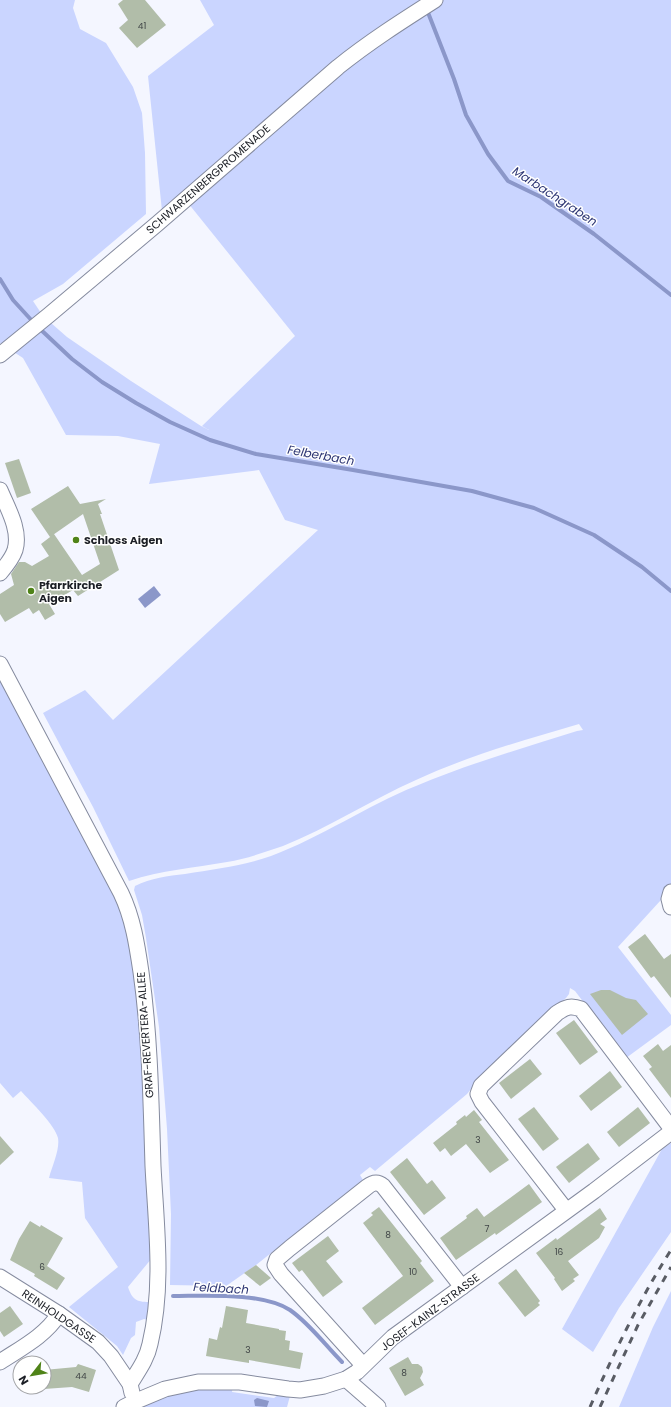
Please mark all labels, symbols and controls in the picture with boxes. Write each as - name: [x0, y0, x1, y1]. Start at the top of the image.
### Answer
- house number: 41: [138, 20, 146, 32]
- street label: SCHWARZENBERGPROMENADE: [142, 121, 274, 237]
- water label: Marbachgraben: [509, 162, 601, 230]
- water label: Felberbach: [286, 441, 356, 469]
- place label: Schloss Aigen: [84, 532, 163, 548]
- marker: Schloss Aigen: [71, 535, 81, 545]
- place label: Pfarrkirche Aigen: [39, 577, 103, 606]
- marker: Pfarrkirche Aigen: [26, 586, 36, 596]
- street label: GRAF-REVERTERA-ALLEE: [133, 971, 157, 1099]
- house number: 3: [475, 1134, 481, 1146]
- house number: 7: [485, 1223, 490, 1235]
- house number: 8: [385, 1229, 391, 1241]
- house number: 16: [555, 1246, 564, 1258]
- house number: 6: [39, 1261, 45, 1273]
- house number: 10: [409, 1266, 418, 1278]
- street label: JOSEF-KAINZ-STRASSE: [377, 1270, 483, 1354]
- water label: Feldbach: [193, 1278, 249, 1298]
- street label: REINHOLDGASSE: [19, 1285, 99, 1347]
- house number: 3: [245, 1344, 251, 1356]
- north arrow: [12, 1355, 52, 1395]
- house number: 8: [401, 1367, 407, 1379]
- house number: 44: [75, 1370, 87, 1382]
- text: N: [14, 1372, 32, 1388]

